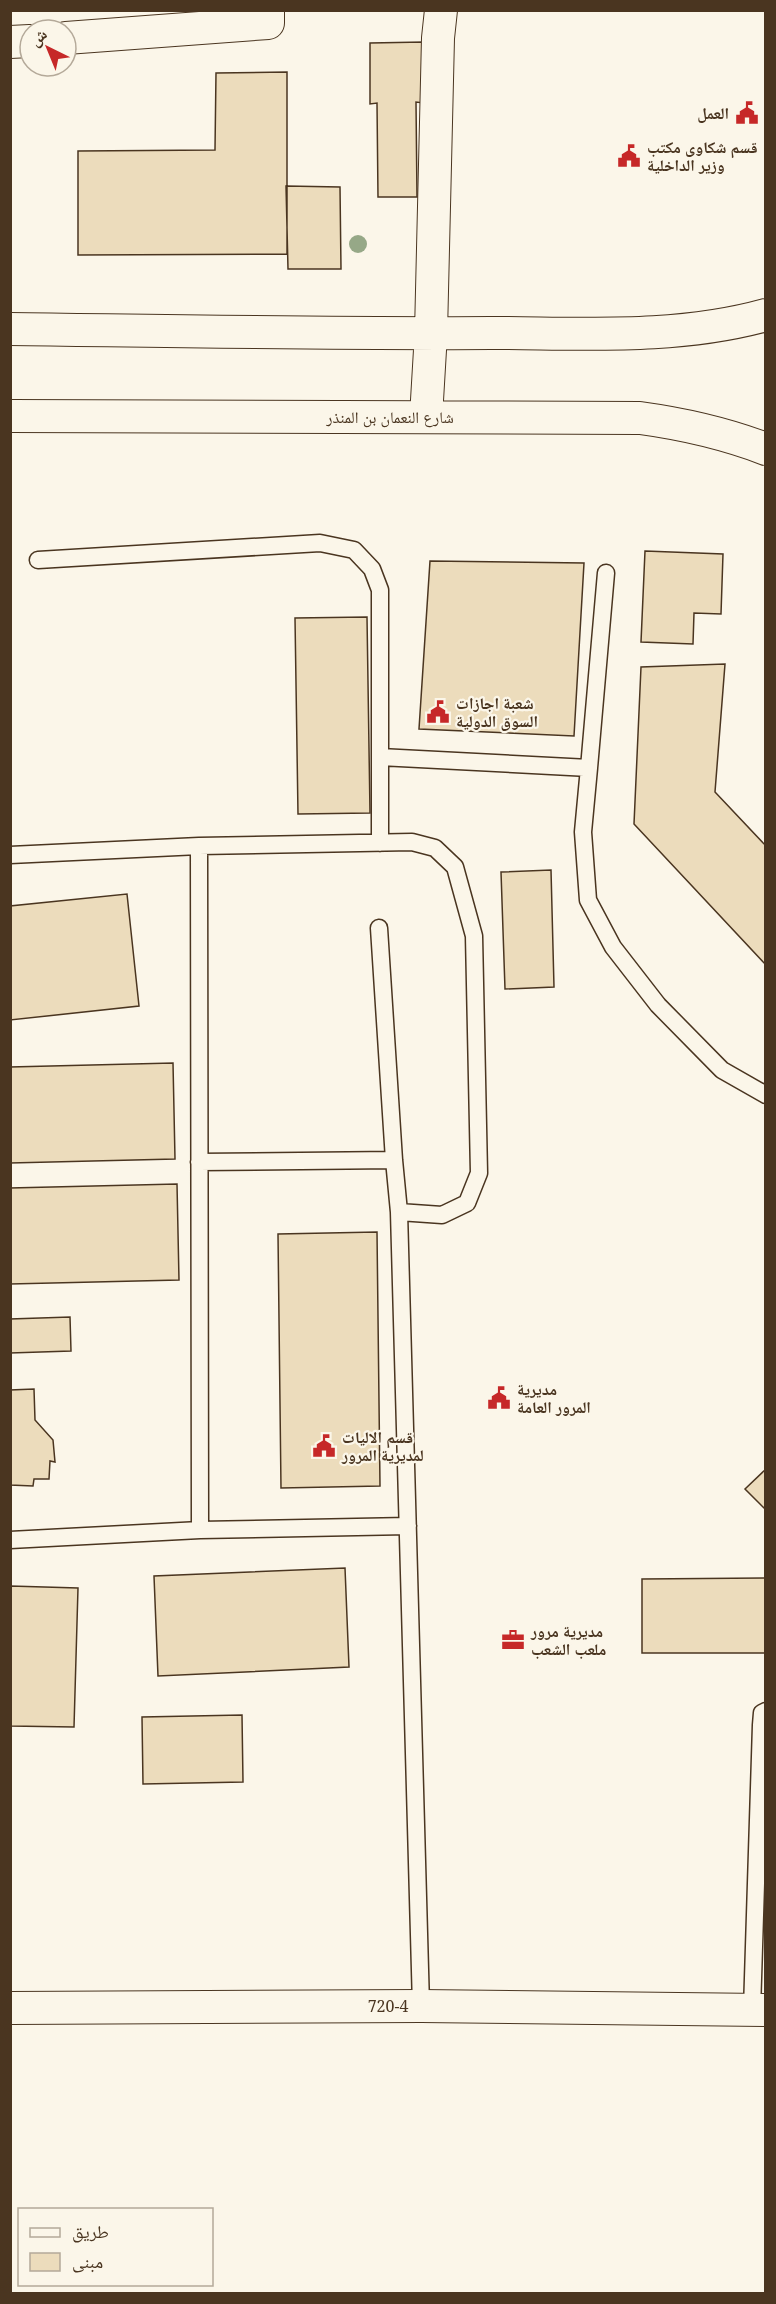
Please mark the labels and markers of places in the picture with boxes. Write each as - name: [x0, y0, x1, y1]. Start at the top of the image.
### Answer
- public building icon: العمل: [734, 100, 760, 126]
- place label: العمل: [697, 102, 729, 124]
- place label: قسم شكاوى مكتب وزير الداخلية: [647, 136, 758, 176]
- public building icon: قسم شكاوى مكتب وزير الداخلية: [616, 143, 642, 169]
- place label: شعبة اجازات السوق الدولية: [456, 692, 538, 732]
- public building icon: شعبة اجازات السوق الدولية: [425, 699, 451, 725]
- place label: مديرية المرور العامة: [517, 1378, 591, 1418]
- public building icon: مديرية المرور العامة: [486, 1385, 512, 1411]
- place label: قسم الاليات لمديرية المرور: [341, 1426, 424, 1466]
- public building icon: قسم الاليات لمديرية المرور: [311, 1433, 337, 1459]
- place label: مديرية مرور ملعب الشعب: [530, 1620, 606, 1660]
- office icon: مديرية مرور ملعب الشعب: [500, 1627, 526, 1653]

